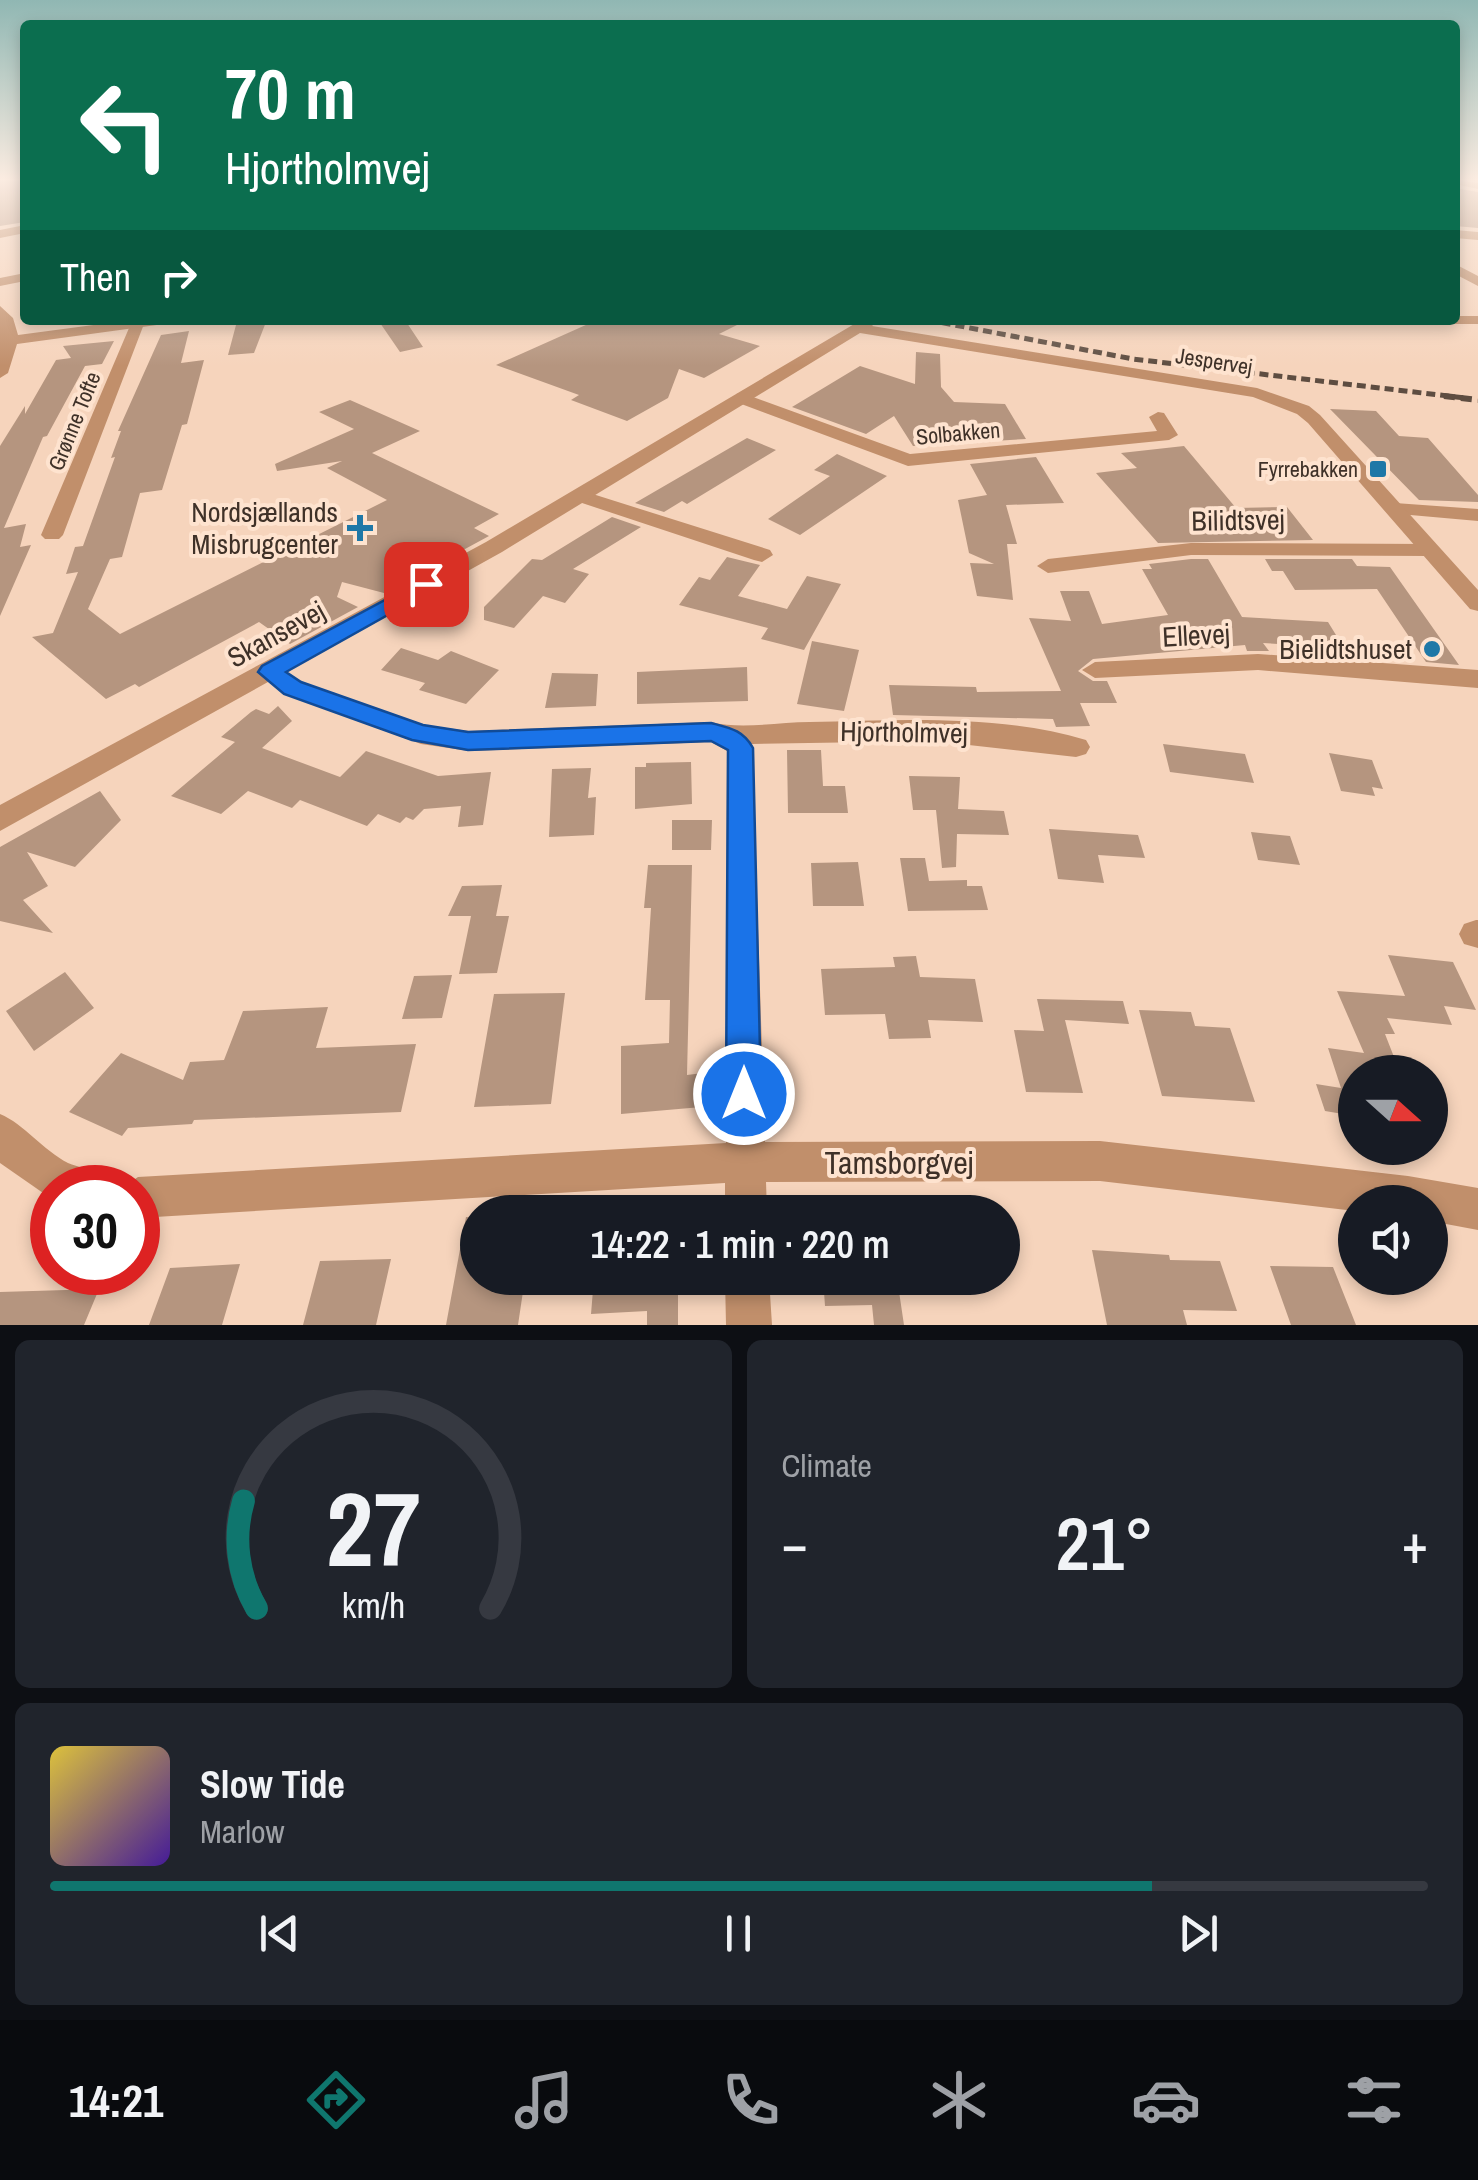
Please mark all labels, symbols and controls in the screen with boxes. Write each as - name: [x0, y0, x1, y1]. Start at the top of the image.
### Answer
- text: 70 m: [225, 47, 356, 141]
- icon: left: [60, 60, 190, 190]
- text: Hjortholmvej: [225, 137, 430, 198]
- icon: right: [151, 250, 206, 305]
- text: Then: [60, 252, 131, 303]
- street label: Jespervej: [1174, 340, 1254, 382]
- street label: Grønne Tofte: [41, 367, 107, 475]
- street label: Solbakken: [915, 414, 1001, 452]
- place label: Fyrrebakken: [1258, 454, 1358, 484]
- marker: Fyrrebakken: [1367, 458, 1389, 480]
- place label: Nordsjællands Misbrugcenter: [191, 493, 338, 563]
- street label: Bilidtsvej: [1191, 500, 1285, 540]
- marker: Nordsjællands Misbrugcenter: [347, 515, 373, 541]
- pin: [384, 542, 469, 627]
- icon: arrive: [399, 557, 454, 612]
- street label: Skansevej: [220, 592, 332, 676]
- street label: Ellevej: [1161, 614, 1231, 656]
- place label: Bielidtshuset: [1279, 630, 1412, 668]
- marker: Bielidtshuset: [1421, 638, 1443, 660]
- street label: Hjortholmvej: [840, 712, 968, 752]
- position arrow: [692, 1042, 796, 1146]
- north arrow: [1338, 1055, 1448, 1165]
- map controls: [1338, 1055, 1448, 1295]
- street label: Tamsborgvej: [824, 1141, 974, 1184]
- speed limit sign: 30: [30, 1165, 160, 1295]
- button: sound: [1338, 1185, 1448, 1295]
- text: 14:22 · 1 min · 220 m: [590, 1219, 890, 1270]
- text: Climate: [782, 1444, 872, 1487]
- text: 27: [326, 1458, 421, 1598]
- text: 21°: [1056, 1492, 1154, 1593]
- text: −: [782, 1506, 808, 1580]
- text: +: [1402, 1506, 1428, 1580]
- text: km/h: [341, 1581, 405, 1629]
- text: Slow Tide: [200, 1759, 345, 1810]
- text: Marlow: [200, 1810, 285, 1853]
- icon: previous: [252, 1906, 307, 1961]
- icon: pause: [711, 1906, 766, 1961]
- icon: next: [1171, 1906, 1226, 1961]
- icon: directions: [301, 2065, 371, 2135]
- icon: music: [509, 2065, 579, 2135]
- icon: phone: [716, 2065, 786, 2135]
- icon: climate: [924, 2065, 994, 2135]
- icon: car: [1131, 2065, 1201, 2135]
- icon: filters: [1339, 2065, 1409, 2135]
- text: 14:21: [69, 2070, 163, 2131]

